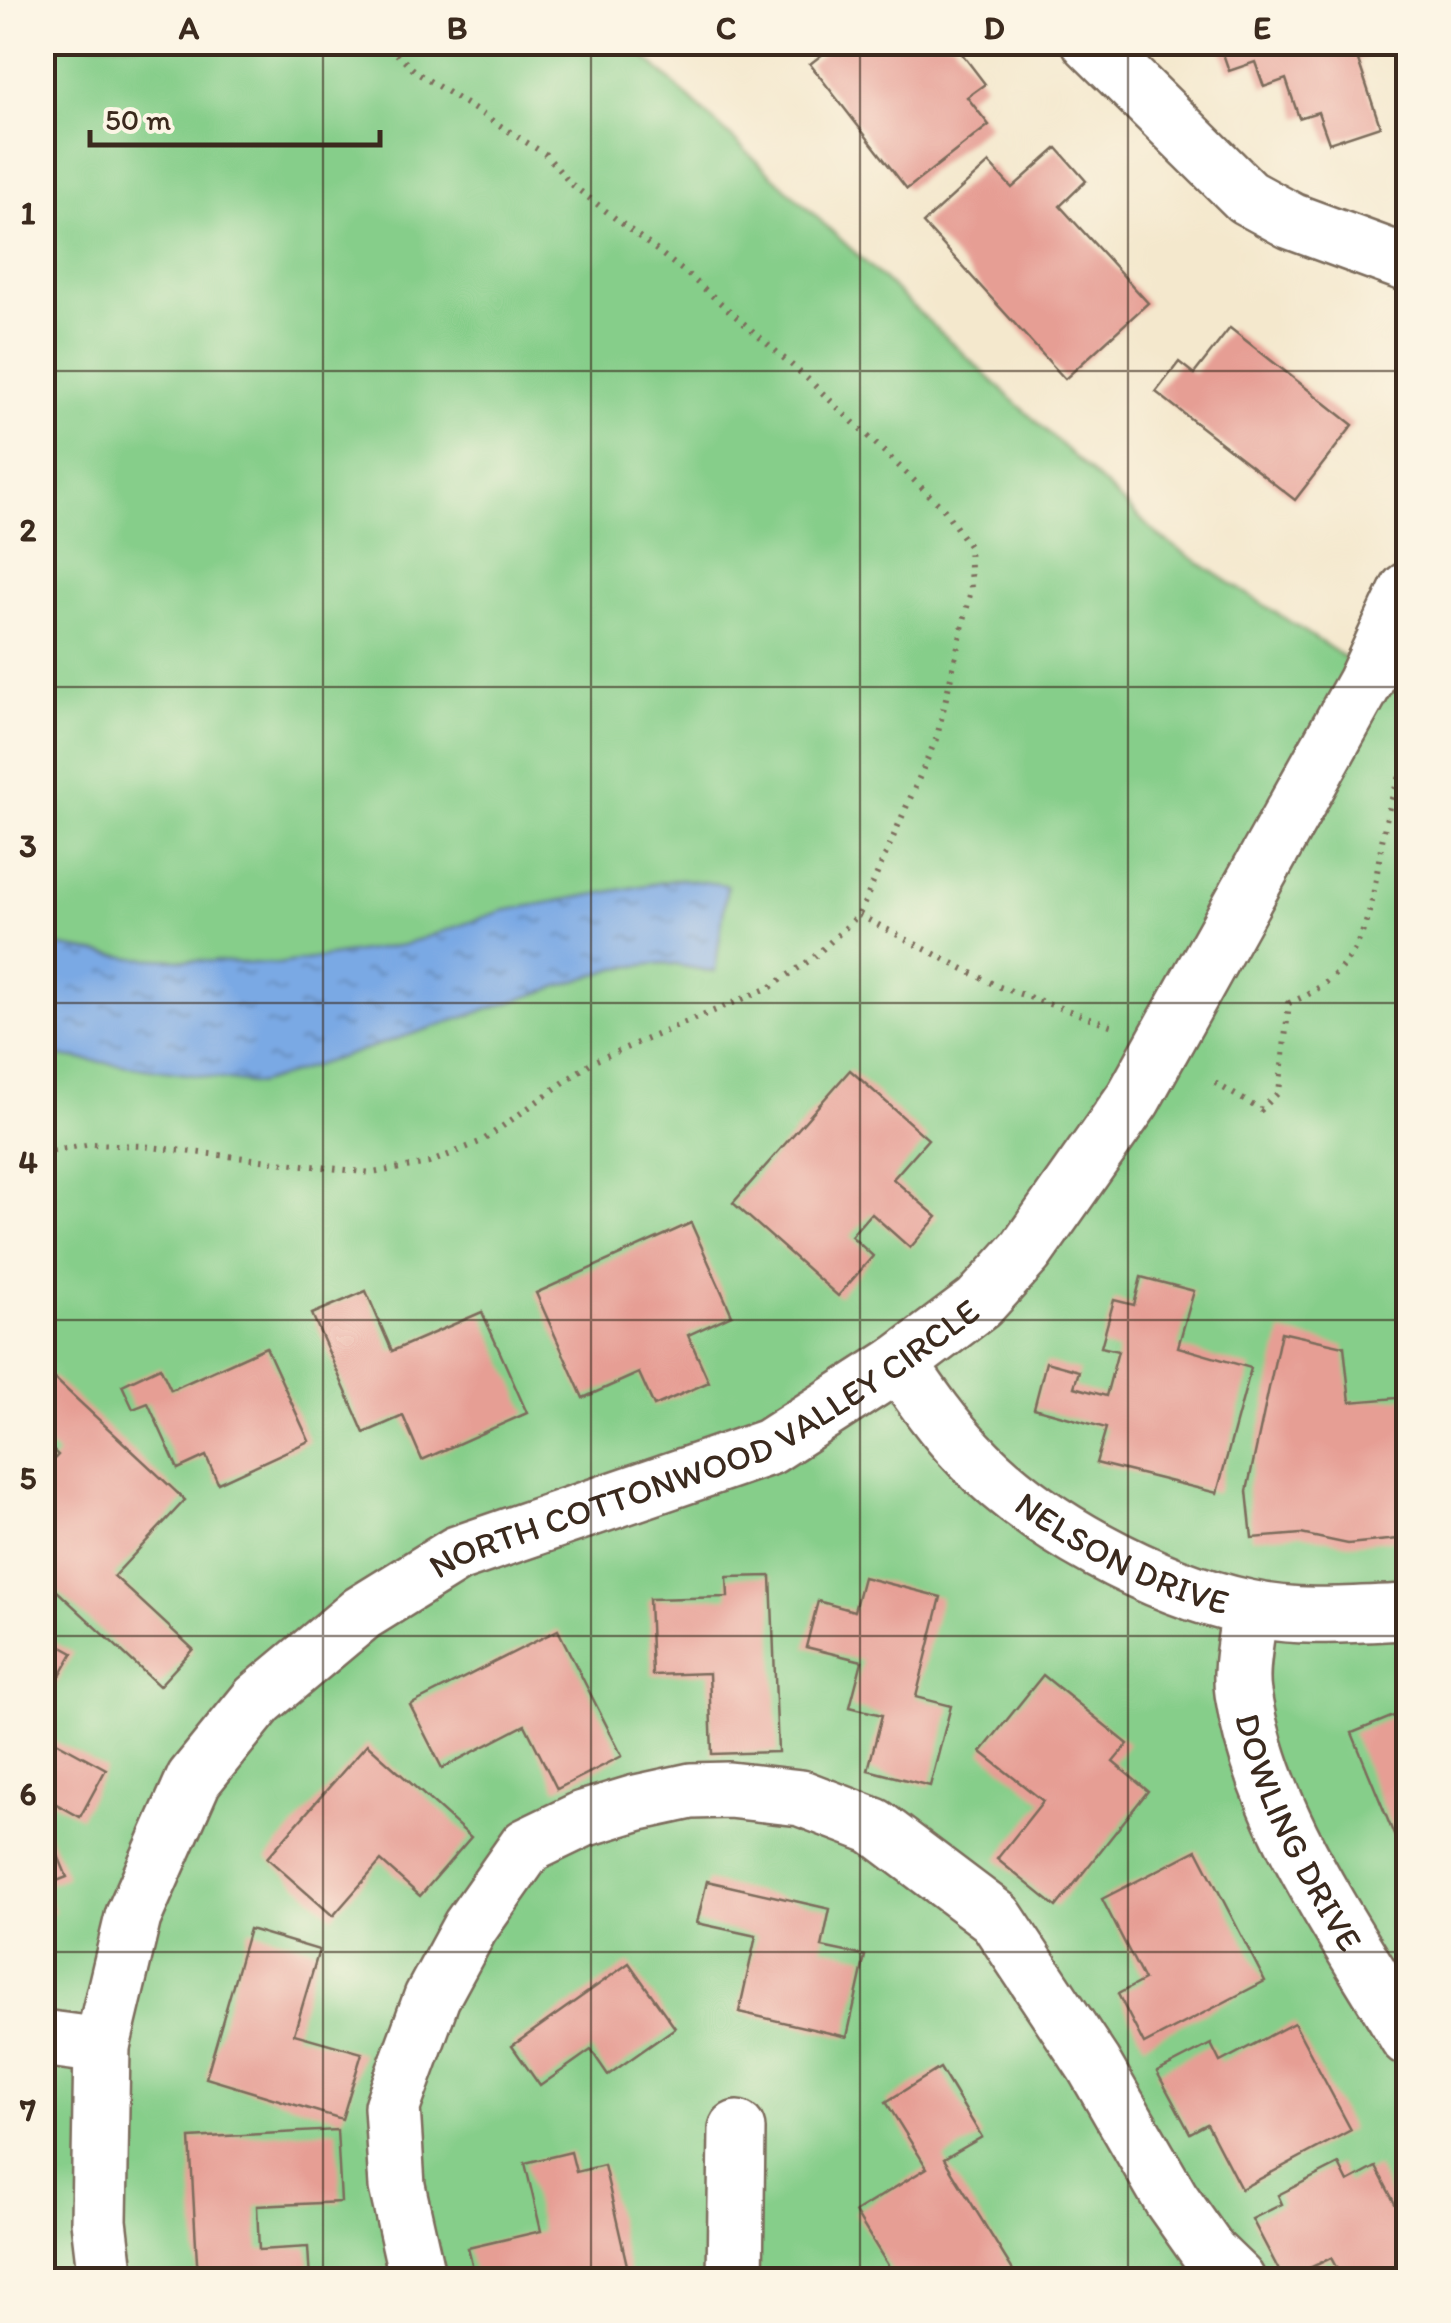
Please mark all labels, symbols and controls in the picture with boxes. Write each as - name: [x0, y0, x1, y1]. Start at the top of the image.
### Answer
- text: A: [178, 9, 200, 47]
- text: B: [447, 9, 467, 47]
- text: C: [716, 9, 736, 47]
- text: D: [983, 9, 1005, 47]
- text: E: [1253, 9, 1271, 47]
- scale bar: [90, 85, 380, 147]
- text: 50 m: [105, 101, 171, 138]
- text: 1: [21, 194, 36, 232]
- text: 2: [20, 511, 37, 549]
- text: 3: [19, 827, 37, 865]
- text: 4: [18, 1143, 38, 1181]
- street label: NORTH COTTONWOOD VALLEY CIRCLE: [421, 1290, 987, 1587]
- text: 5: [20, 1459, 37, 1497]
- street label: NELSON DRIVE: [1007, 1483, 1234, 1623]
- street label: DOWLING DRIVE: [1226, 1709, 1371, 1959]
- text: 6: [20, 1775, 37, 1813]
- text: 7: [19, 2091, 36, 2129]

